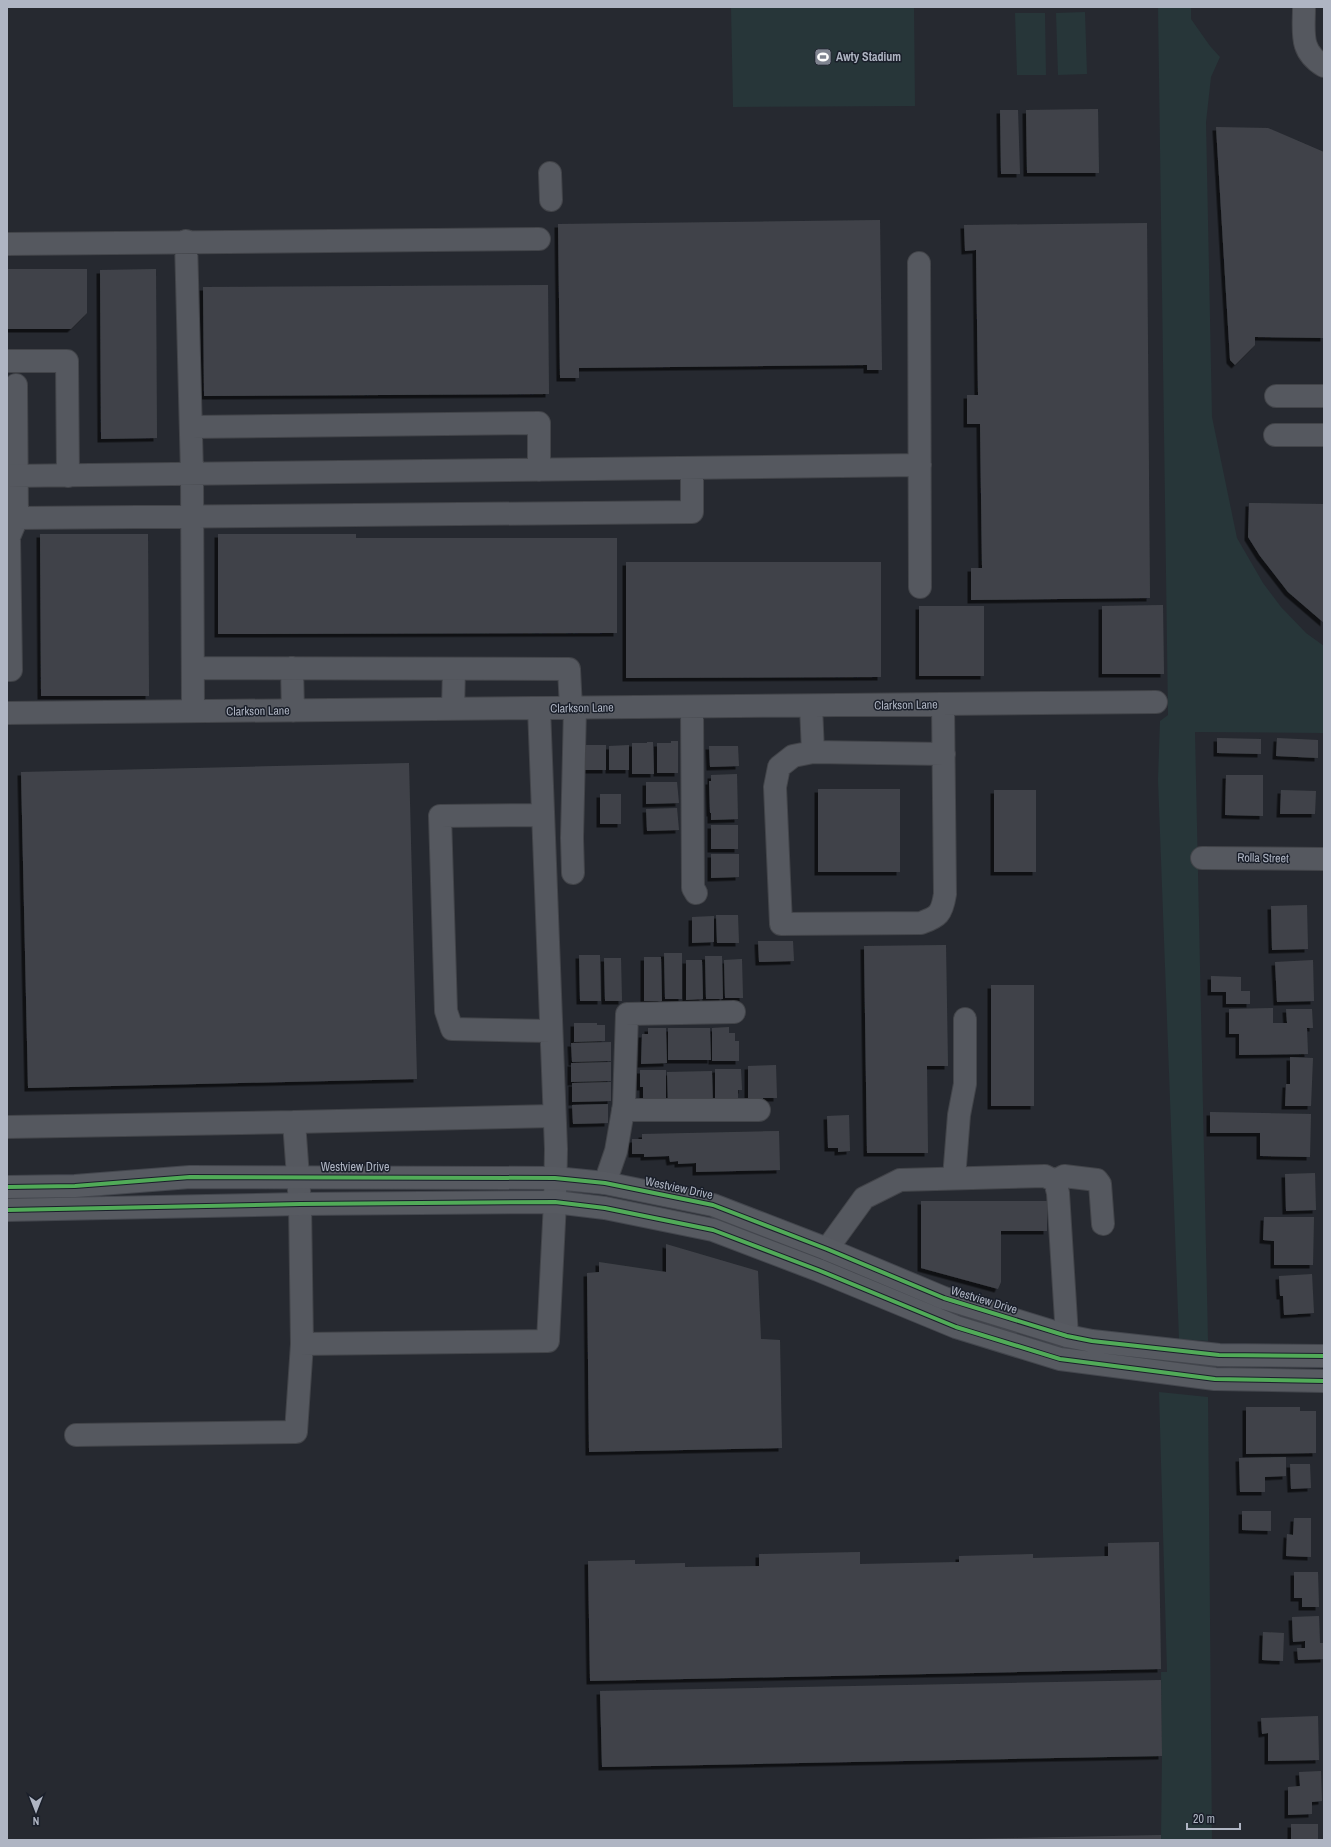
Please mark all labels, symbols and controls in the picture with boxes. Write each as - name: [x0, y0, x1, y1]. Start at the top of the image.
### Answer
- sports icon: Awty Stadium: [813, 47, 833, 67]
- place label: Awty Stadium: [836, 49, 901, 65]
- street label: Clarkson Lane: [874, 696, 938, 714]
- street label: Clarkson Lane: [550, 699, 614, 717]
- street label: Clarkson Lane: [226, 702, 290, 720]
- street label: Rolla Street: [1237, 850, 1289, 866]
- street label: Westview Drive: [321, 1159, 389, 1175]
- street label: Westview Drive: [644, 1173, 714, 1203]
- street label: Westview Drive: [949, 1282, 1019, 1318]
- north arrow: [16, 1791, 56, 1831]
- scale bar: [1187, 1805, 1240, 1831]
- text: 20 m: [1193, 1811, 1215, 1827]
- text: N: [33, 1814, 39, 1828]

